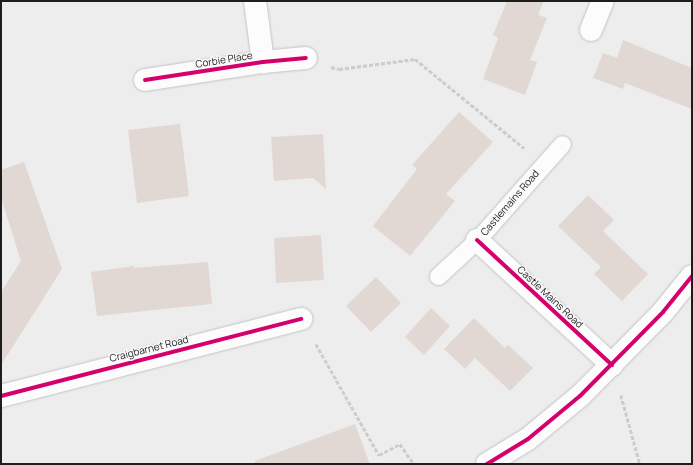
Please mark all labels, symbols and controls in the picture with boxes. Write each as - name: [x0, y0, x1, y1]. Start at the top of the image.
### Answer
- street label: Corbie Place: [194, 50, 254, 70]
- street label: Castlemains Road: [478, 168, 542, 238]
- street label: Castle Mains Road: [515, 264, 585, 330]
- street label: Craigbarnet Road: [108, 333, 190, 365]

